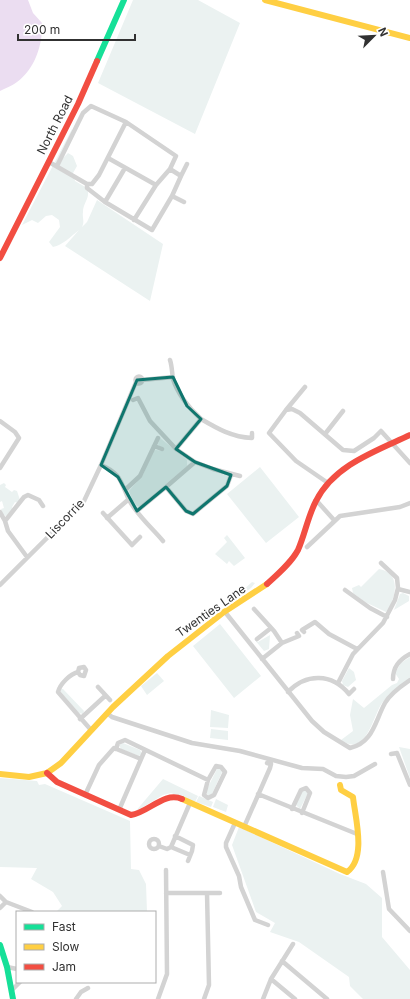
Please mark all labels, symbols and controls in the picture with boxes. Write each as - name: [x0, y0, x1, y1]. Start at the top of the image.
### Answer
- scale bar: [18, 16, 135, 42]
- north arrow: [354, 16, 394, 56]
- text: 200 m: [24, 22, 60, 37]
- text: N: [375, 25, 391, 39]
- street label: North Road: [33, 93, 76, 157]
- street label: Liscorrie: [42, 496, 87, 542]
- street label: Twenties Lane: [173, 581, 249, 640]
- legend: [16, 911, 156, 983]
- text: Fast: [52, 919, 76, 934]
- text: Slow: [52, 939, 80, 954]
- text: Jam: [52, 959, 76, 974]

